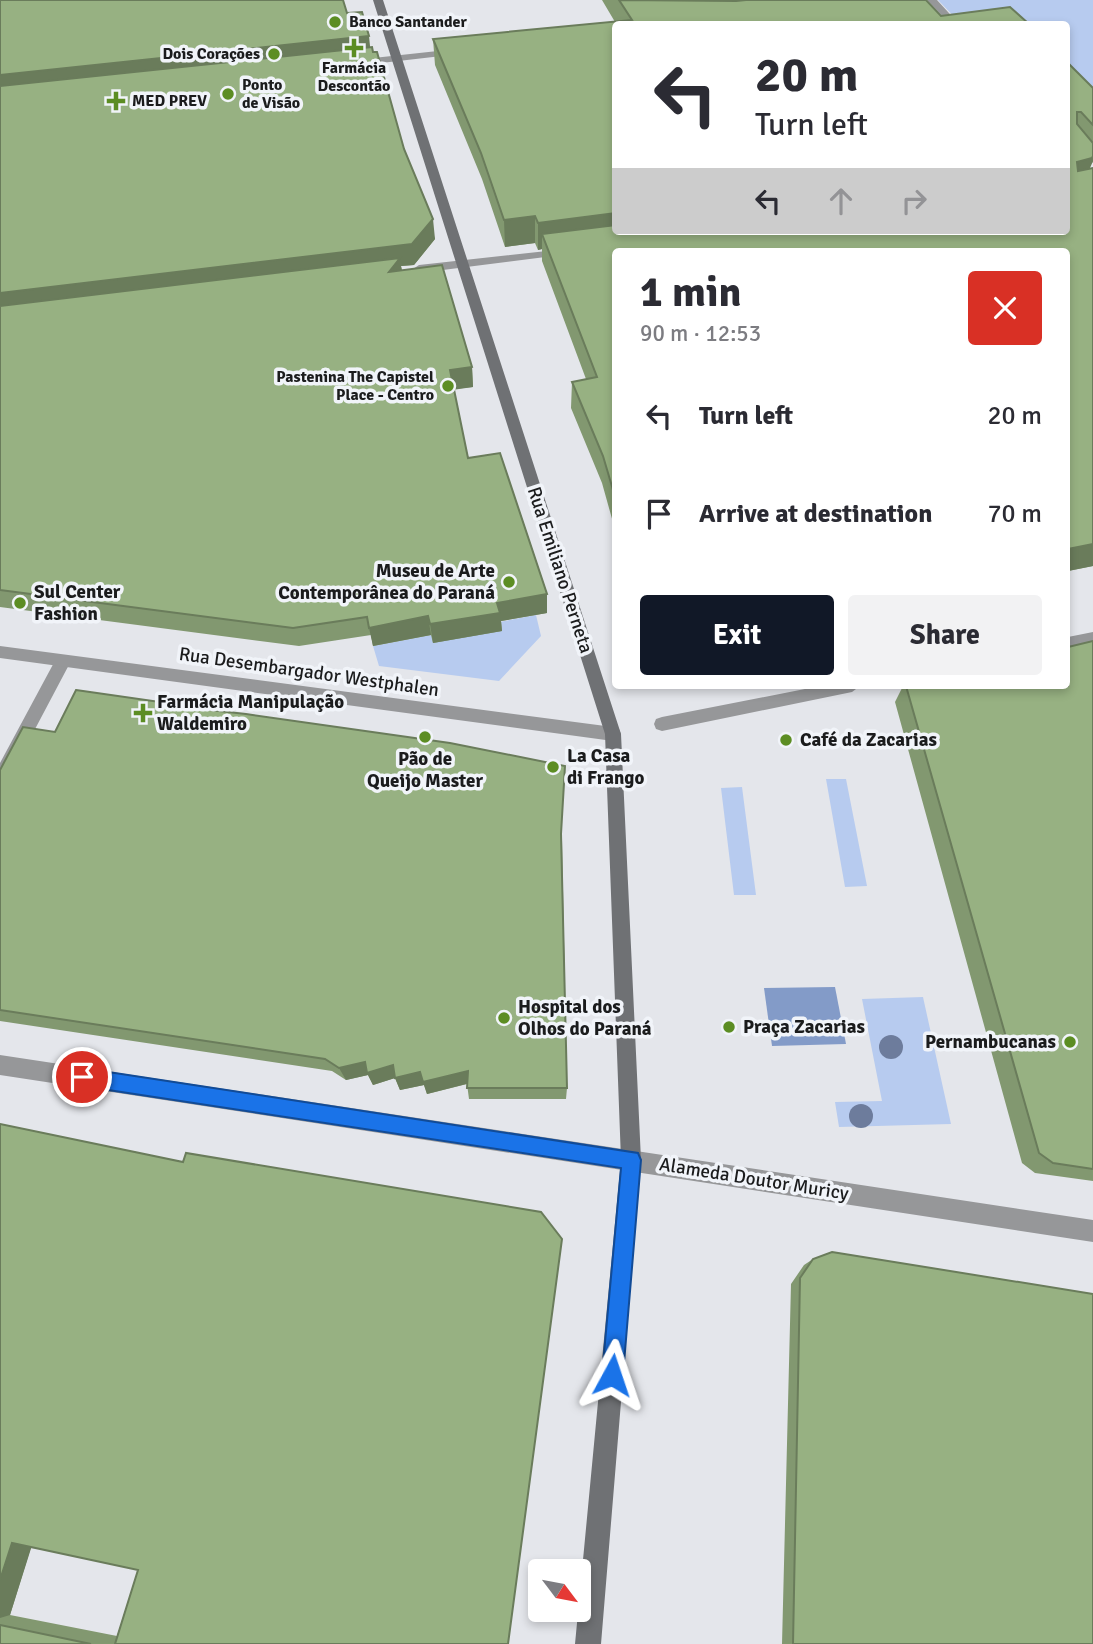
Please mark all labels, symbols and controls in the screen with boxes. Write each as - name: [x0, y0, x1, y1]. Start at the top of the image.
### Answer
- place label: Banco Santander: [349, 12, 468, 32]
- marker: Banco Santander: [327, 14, 343, 30]
- marker: Farmácia Descontão: [346, 40, 362, 56]
- place label: Dois Corações: [162, 44, 260, 64]
- text: 20 m: [755, 45, 858, 105]
- marker: Dois Corações: [266, 46, 282, 62]
- icon: left: [640, 49, 731, 140]
- place label: Farmácia Descontão: [318, 58, 390, 96]
- place label: Ponto de Visão: [242, 75, 300, 113]
- marker: Ponto de Visão: [220, 86, 236, 102]
- marker: MED PREV: [106, 91, 126, 111]
- place label: MED PREV: [132, 91, 207, 111]
- text: Turn left: [755, 105, 868, 144]
- icon: left: [749, 182, 787, 220]
- icon: ahead: [822, 182, 860, 220]
- icon: right: [895, 182, 933, 220]
- text: 1 min: [640, 267, 741, 318]
- button: close: [968, 271, 1042, 345]
- text: 90 m · 12:53: [640, 319, 761, 348]
- place label: Pastenina The Capistel Place - Centro: [276, 367, 434, 405]
- marker: Pastenina The Capistel Place - Centro: [440, 378, 456, 394]
- icon: left: [640, 397, 678, 435]
- text: Turn left: [699, 400, 793, 432]
- text: 20 m: [987, 400, 1042, 432]
- street label: Rua Emiliano Perneta: [522, 484, 598, 656]
- icon: arrive: [640, 495, 678, 533]
- text: Arrive at destination: [699, 498, 932, 530]
- text: 70 m: [987, 498, 1042, 530]
- place label: Museu de Arte Contemporânea do Paraná: [278, 559, 495, 605]
- marker: Museu de Arte Contemporânea do Paraná: [501, 574, 517, 590]
- place label: Sul Center Fashion: [34, 580, 121, 626]
- marker: Sul Center Fashion: [12, 595, 28, 611]
- button: Exit: [640, 595, 834, 675]
- button: Share: [848, 595, 1042, 675]
- street label: Rua Desembargador Westphalen: [177, 642, 441, 702]
- place label: Farmácia Manipulação Waldemiro: [157, 690, 344, 736]
- marker: Farmácia Manipulação Waldemiro: [135, 705, 151, 721]
- place label: Café da Zacarias: [800, 728, 937, 752]
- marker: Pão de Queijo Master: [417, 729, 433, 745]
- marker: Café da Zacarias: [778, 732, 794, 748]
- place label: La Casa di Frango: [567, 744, 644, 790]
- place label: Pão de Queijo Master: [367, 747, 483, 793]
- marker: La Casa di Frango: [545, 759, 561, 775]
- place label: Hospital dos Olhos do Paraná: [518, 995, 652, 1041]
- marker: Hospital dos Olhos do Paraná: [496, 1010, 512, 1026]
- place label: Praça Zacarias: [743, 1015, 865, 1039]
- marker: Praça Zacarias: [721, 1019, 737, 1035]
- place label: Pernambucanas: [925, 1030, 1056, 1054]
- marker: Pernambucanas: [1062, 1034, 1078, 1050]
- pin: [52, 1047, 112, 1107]
- icon: arrive: [63, 1058, 101, 1096]
- street label: Alameda Doutor Muricy: [658, 1152, 850, 1206]
- position arrow: [575, 1338, 649, 1412]
- north arrow: [528, 1559, 592, 1622]
- map controls: [528, 1559, 591, 1622]

